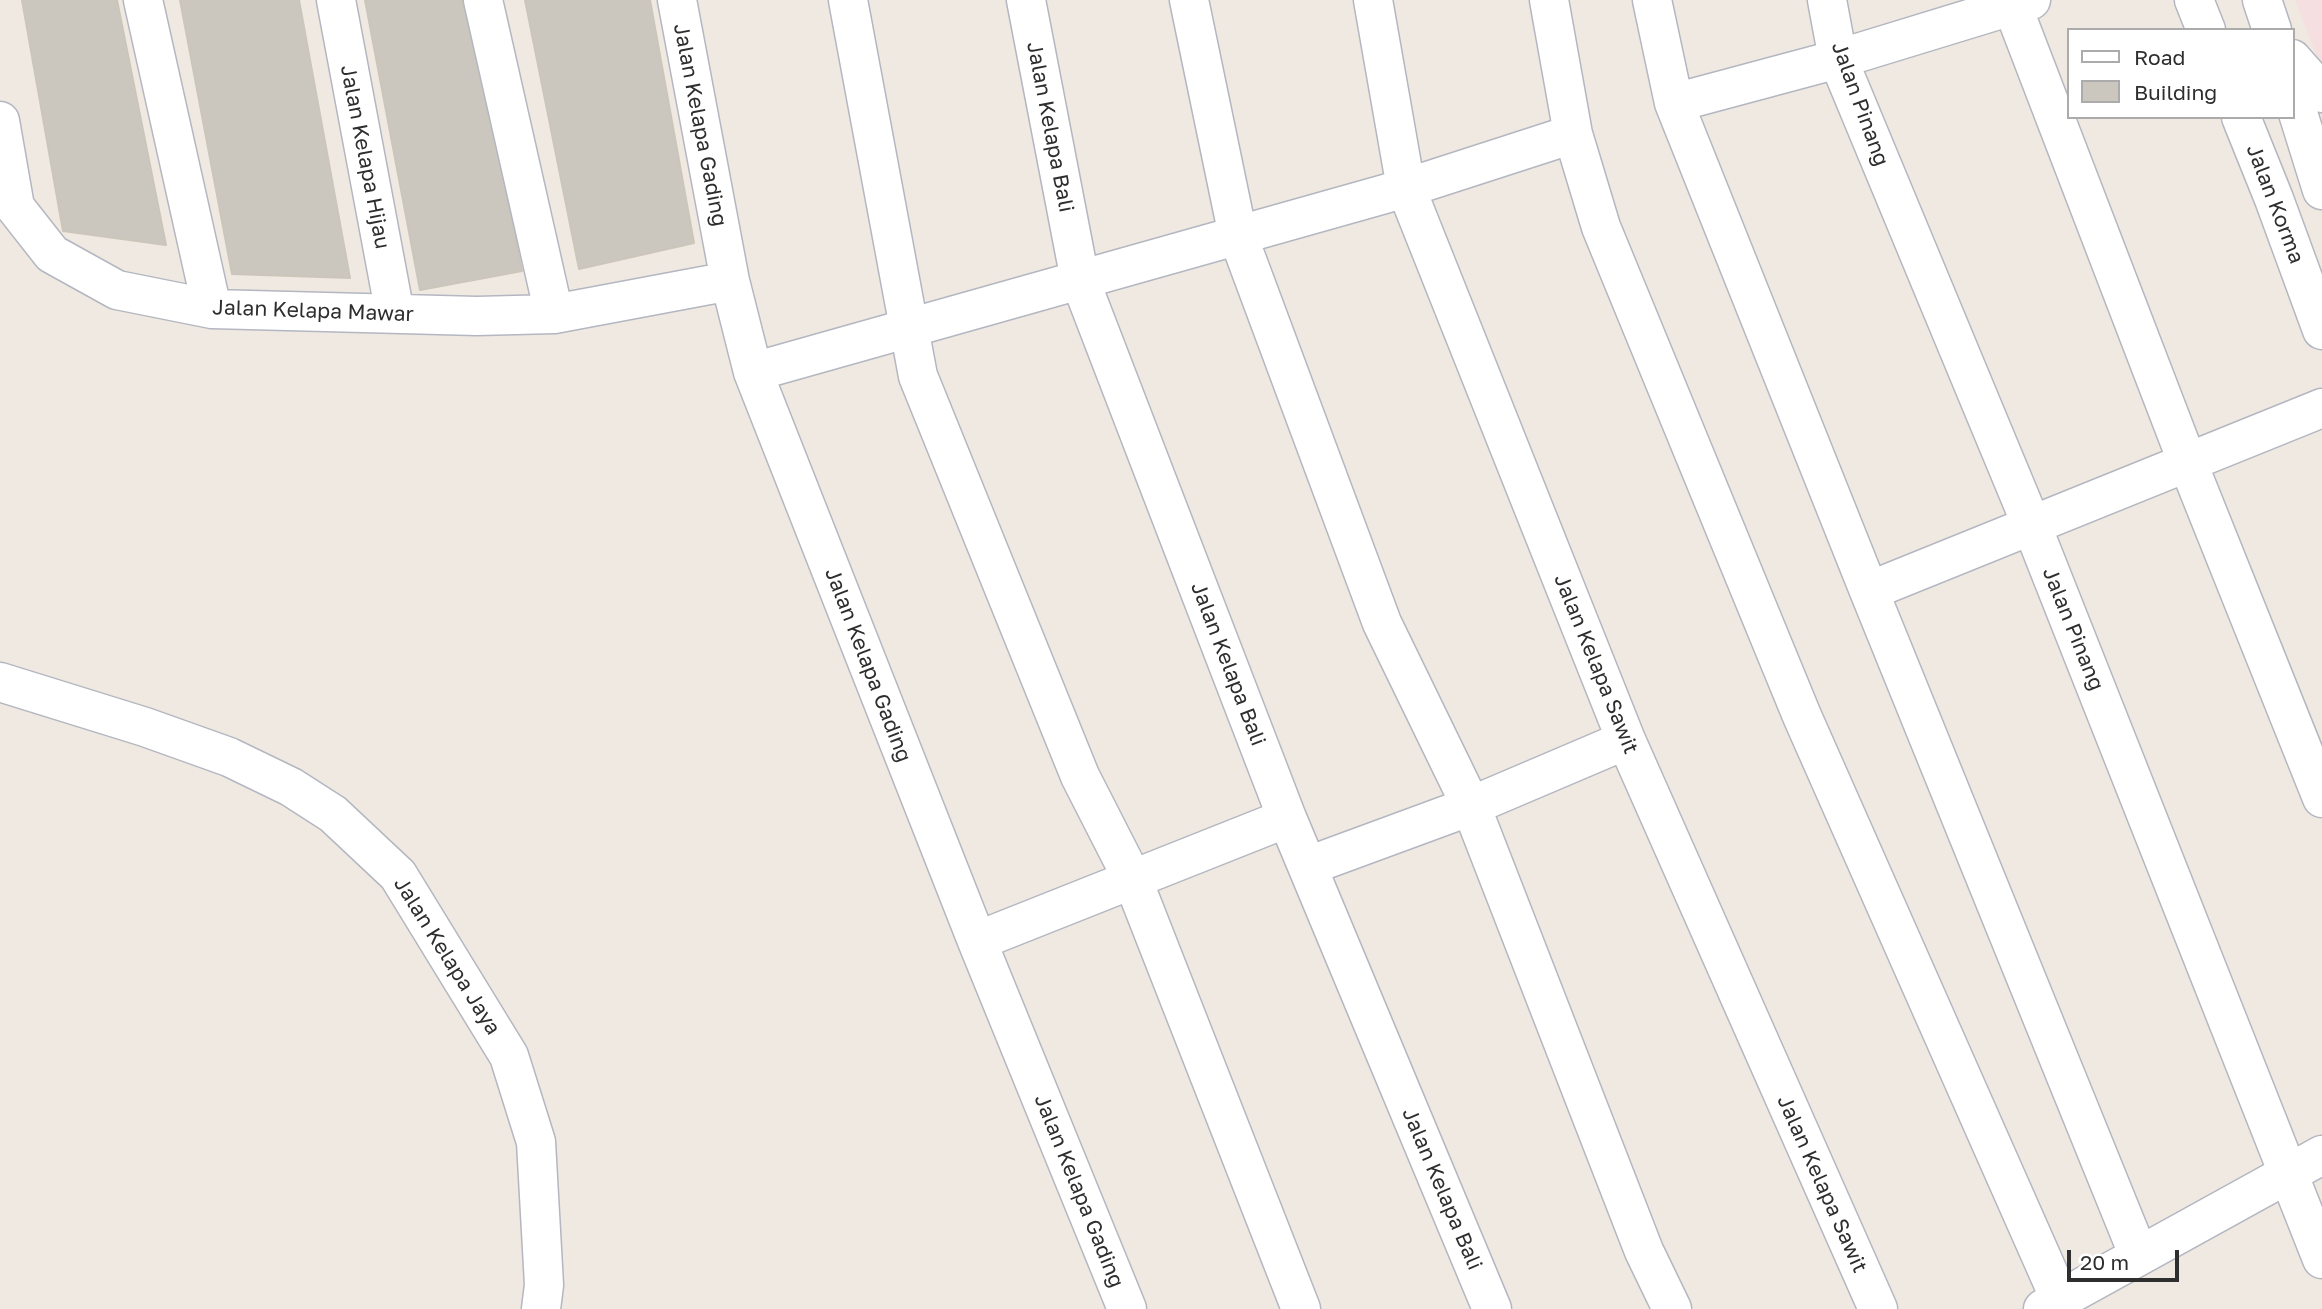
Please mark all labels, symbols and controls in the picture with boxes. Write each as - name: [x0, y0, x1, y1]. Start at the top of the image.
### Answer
- street label: Jalan Kelapa Gading: [668, 21, 732, 229]
- legend: [2066, 28, 2294, 119]
- street label: Jalan Pinang: [1826, 38, 1894, 170]
- street label: Jalan Kelapa Bali: [1021, 39, 1079, 215]
- text: Road: [2134, 44, 2185, 70]
- street label: Jalan Kelapa Hijau: [335, 63, 395, 251]
- text: Building: [2134, 79, 2217, 105]
- street label: Jalan Korma: [2241, 141, 2309, 267]
- street label: Jalan Kelapa Mawar: [212, 295, 414, 327]
- street label: Jalan Kelapa Gading: [819, 564, 917, 766]
- street label: Jalan Pinang: [2037, 564, 2109, 694]
- street label: Jalan Kelapa Sawit: [1548, 571, 1644, 757]
- street label: Jalan Kelapa Bali: [1185, 579, 1271, 749]
- street label: Jalan Kelapa Jaya: [388, 872, 506, 1040]
- street label: Jalan Kelapa Gading: [1029, 1091, 1129, 1291]
- street label: Jalan Kelapa Sawit: [1772, 1092, 1872, 1276]
- street label: Jalan Kelapa Bali: [1397, 1104, 1487, 1274]
- scale bar: [2070, 1236, 2182, 1280]
- text: 20 m: [2080, 1249, 2129, 1275]

